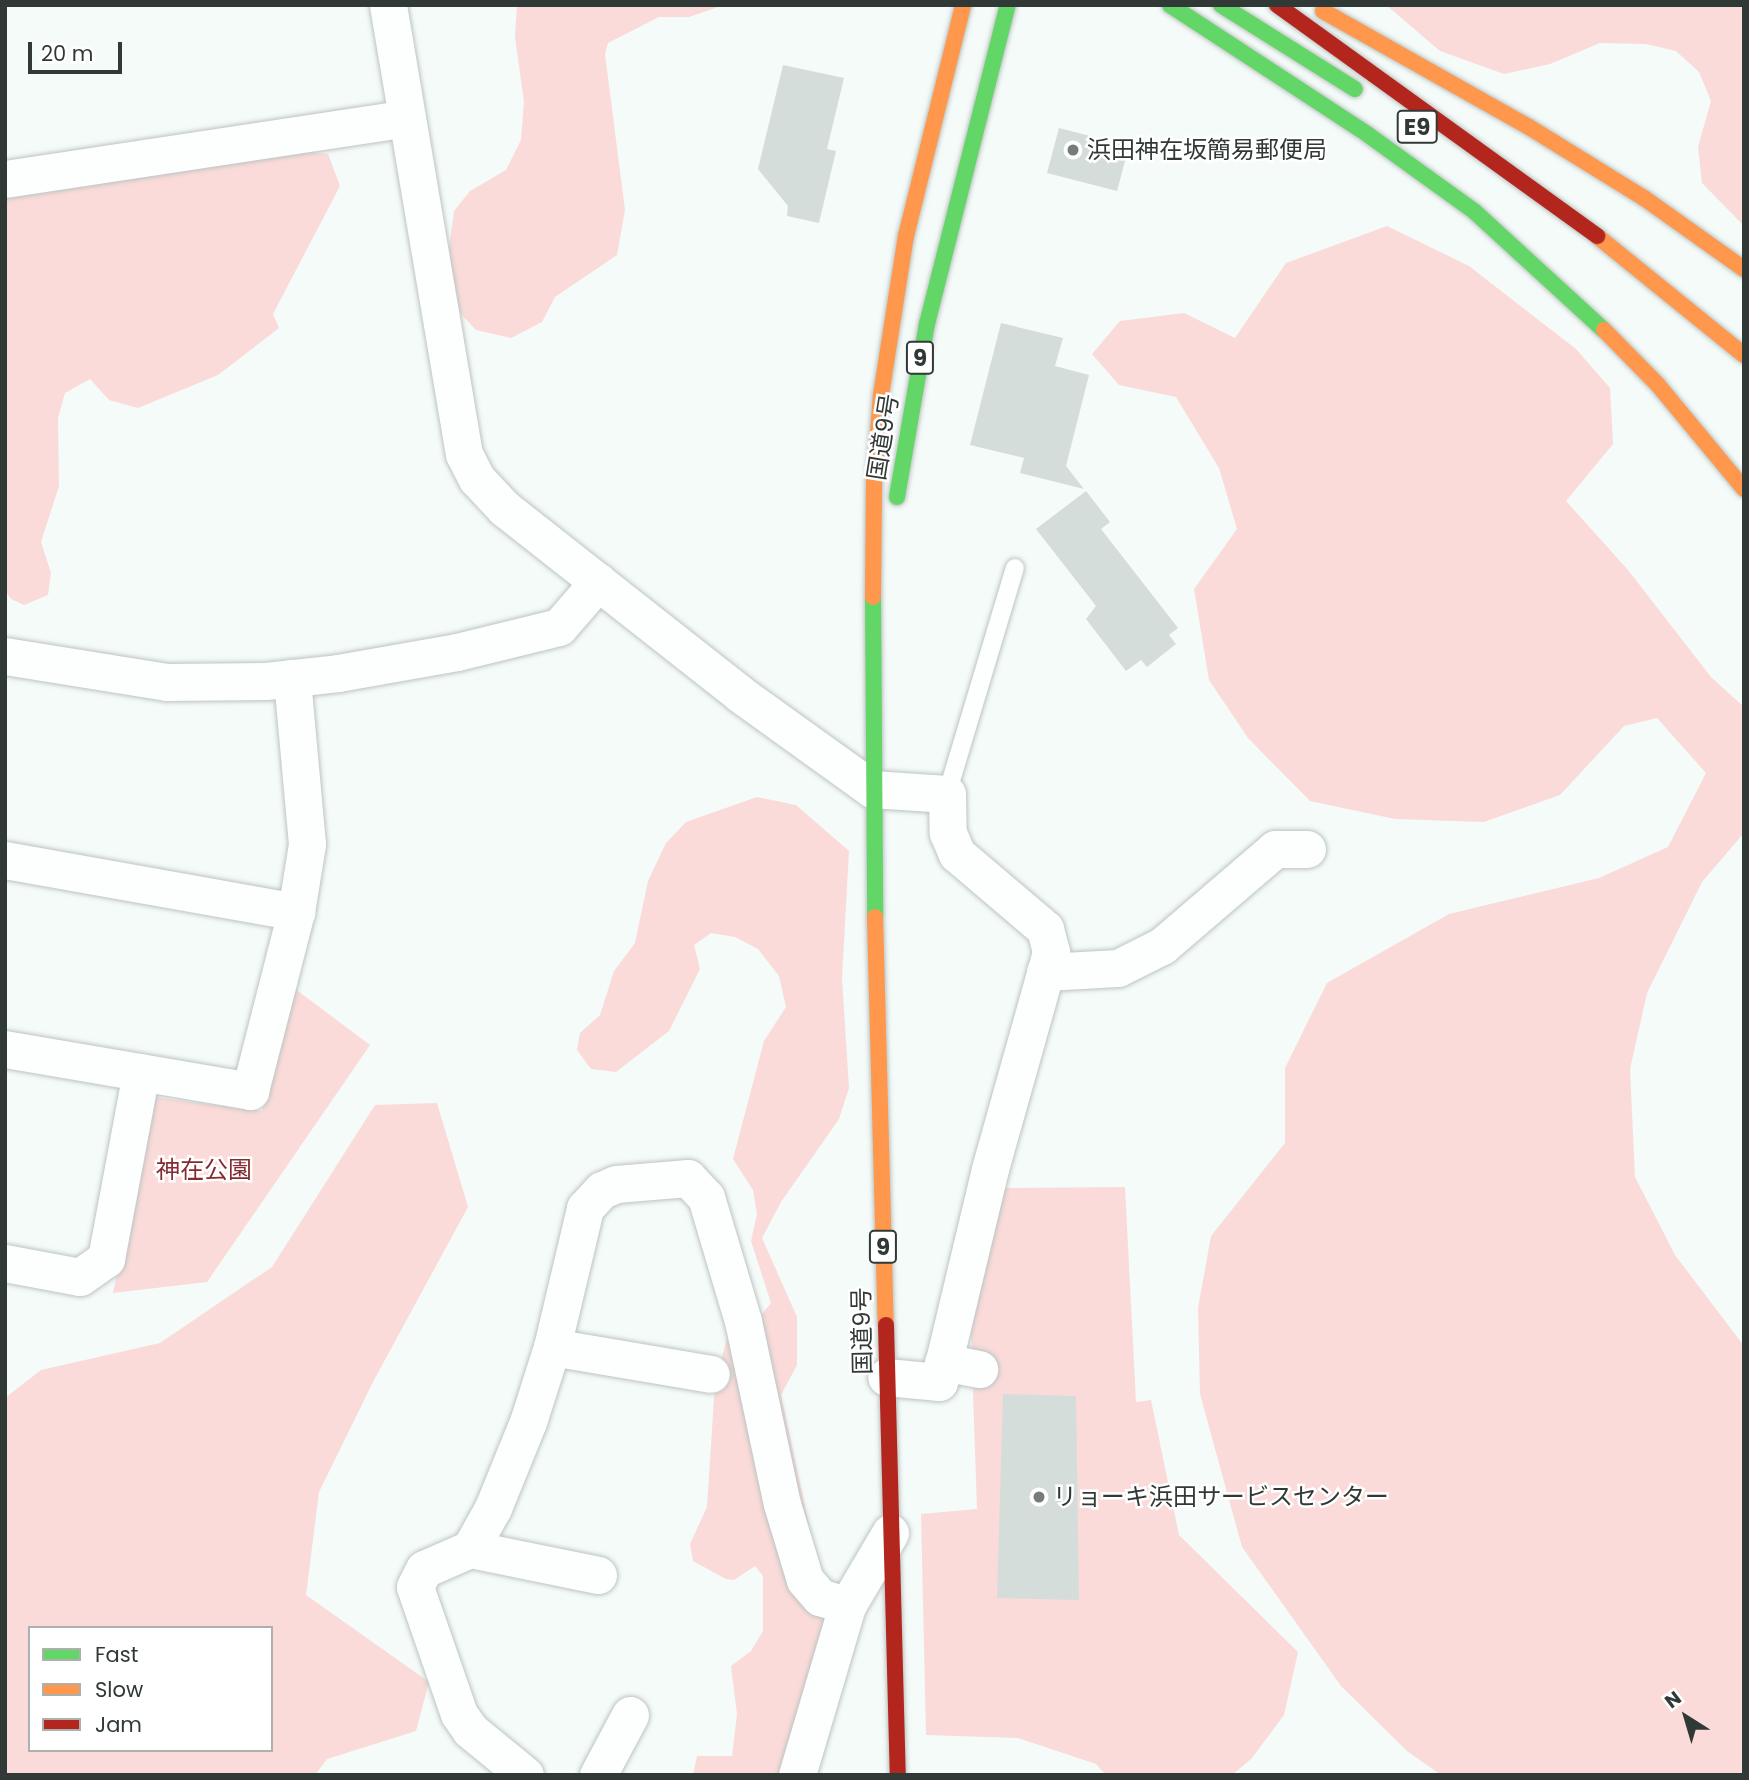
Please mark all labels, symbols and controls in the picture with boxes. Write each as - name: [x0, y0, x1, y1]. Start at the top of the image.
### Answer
- scale bar: [32, 28, 126, 72]
- text: 20 m: [41, 39, 94, 68]
- road number: E9: [1396, 108, 1438, 146]
- place label: 浜田神在坂簡易郵便局: [1087, 136, 1327, 164]
- marker: 浜田神在坂簡易郵便局: [1065, 142, 1081, 158]
- road number: 9: [904, 338, 936, 378]
- street label: 国道9号: [862, 392, 904, 482]
- park label: 神在公園: [156, 1156, 252, 1184]
- road number: 9: [867, 1228, 899, 1266]
- street label: 国道9号: [847, 1287, 877, 1375]
- place label: リョーキ浜田サービスセンター: [1053, 1483, 1389, 1511]
- marker: リョーキ浜田サービスセンター: [1031, 1489, 1047, 1505]
- legend: [28, 1626, 273, 1752]
- text: Fast: [95, 1640, 138, 1669]
- text: Slow: [95, 1675, 143, 1704]
- north arrow: [1651, 1682, 1721, 1752]
- text: N: [1659, 1685, 1687, 1715]
- text: Jam: [95, 1710, 142, 1739]

